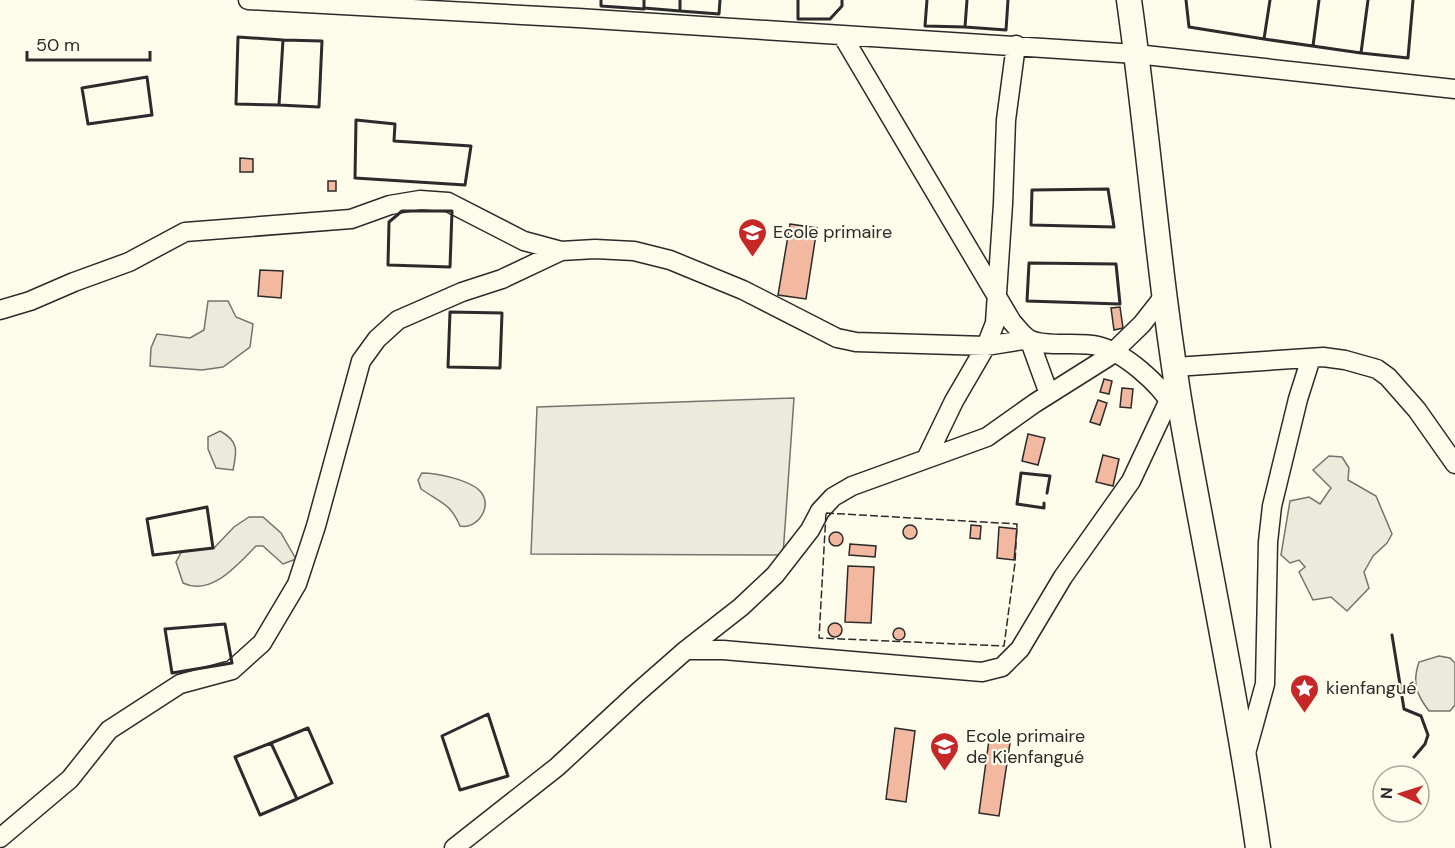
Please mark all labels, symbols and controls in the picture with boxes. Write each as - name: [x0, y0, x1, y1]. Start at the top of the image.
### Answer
- scale bar: [27, 24, 150, 62]
- text: 50 m: [36, 33, 80, 57]
- school or university icon: Ecole primaire: [736, 216, 768, 258]
- place label: Ecole primaire: [773, 220, 892, 244]
- place icon: kienfangué: [1289, 672, 1321, 714]
- place label: kienfangué: [1326, 676, 1416, 700]
- place label: Ecole primaire de Kienfangué: [966, 724, 1085, 769]
- school or university icon: Ecole primaire de Kienfangué: [929, 730, 961, 772]
- north arrow: [1371, 764, 1431, 824]
- text: N: [1376, 787, 1397, 800]

